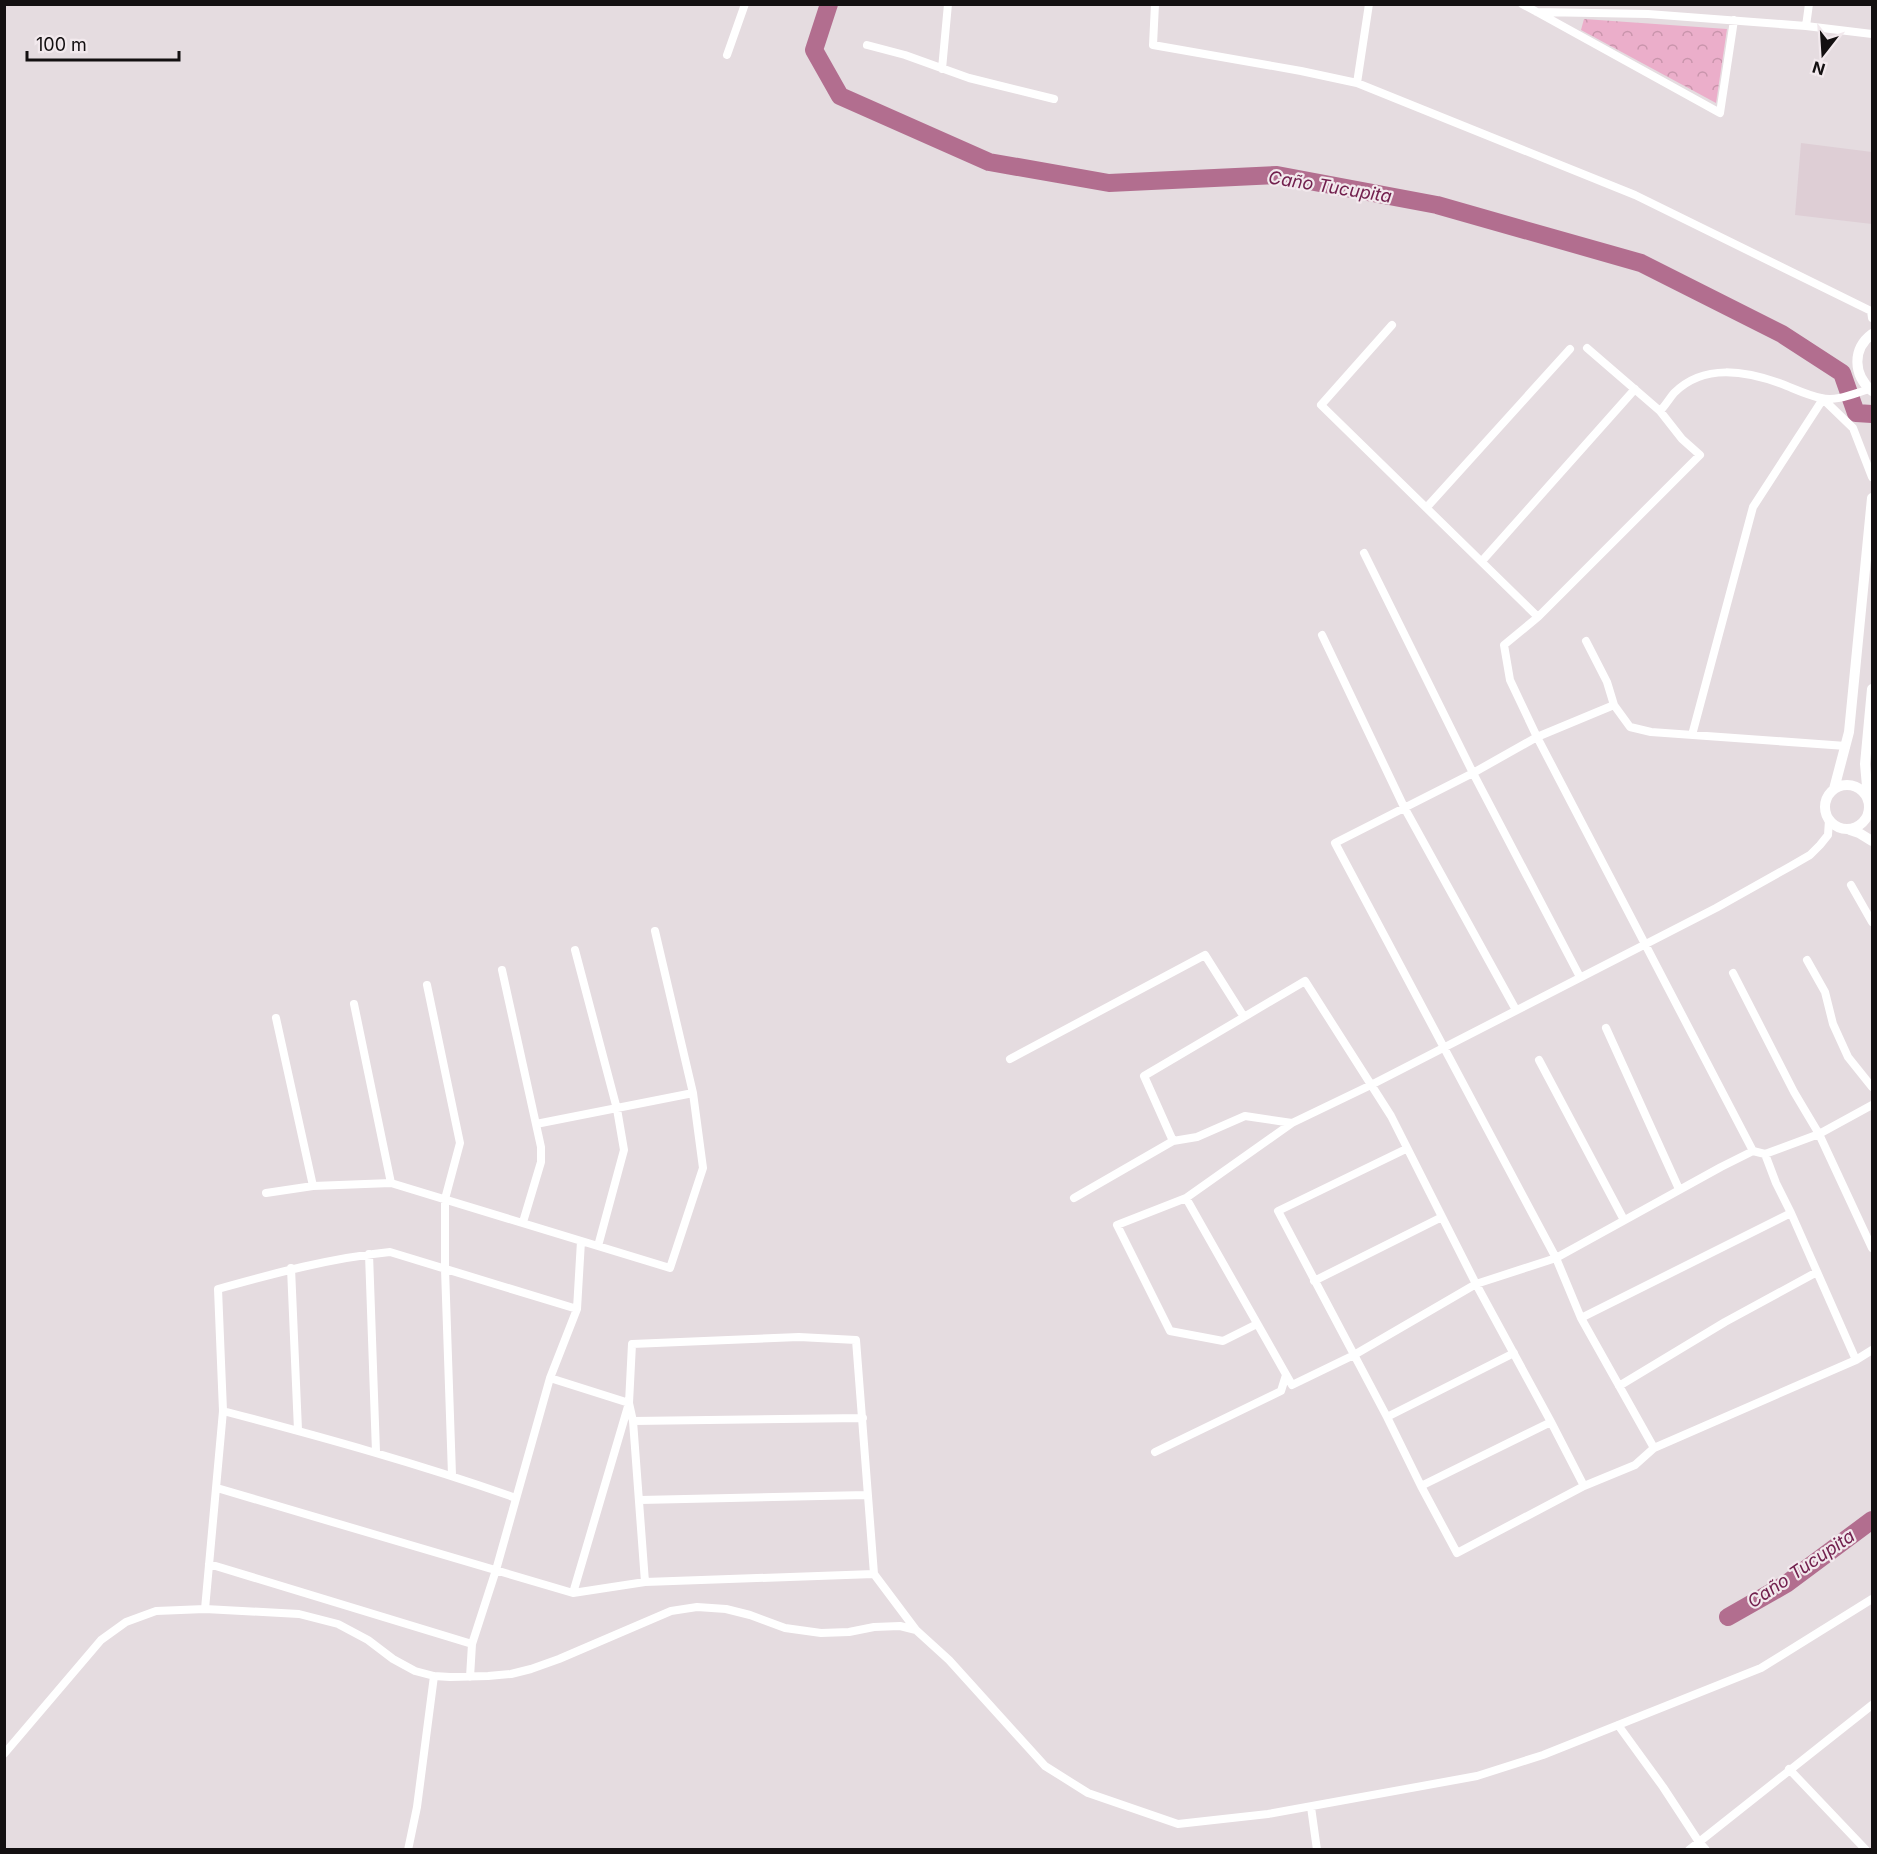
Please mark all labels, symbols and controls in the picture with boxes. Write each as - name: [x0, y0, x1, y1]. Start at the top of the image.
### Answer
- scale bar: [27, 24, 178, 62]
- north arrow: [1793, 24, 1853, 84]
- text: 100 m: [36, 34, 87, 55]
- text: N: [1810, 57, 1827, 80]
- water label: Caño Tucupita: [1267, 166, 1393, 207]
- water label: Caño Tucupita: [1743, 1525, 1858, 1612]

